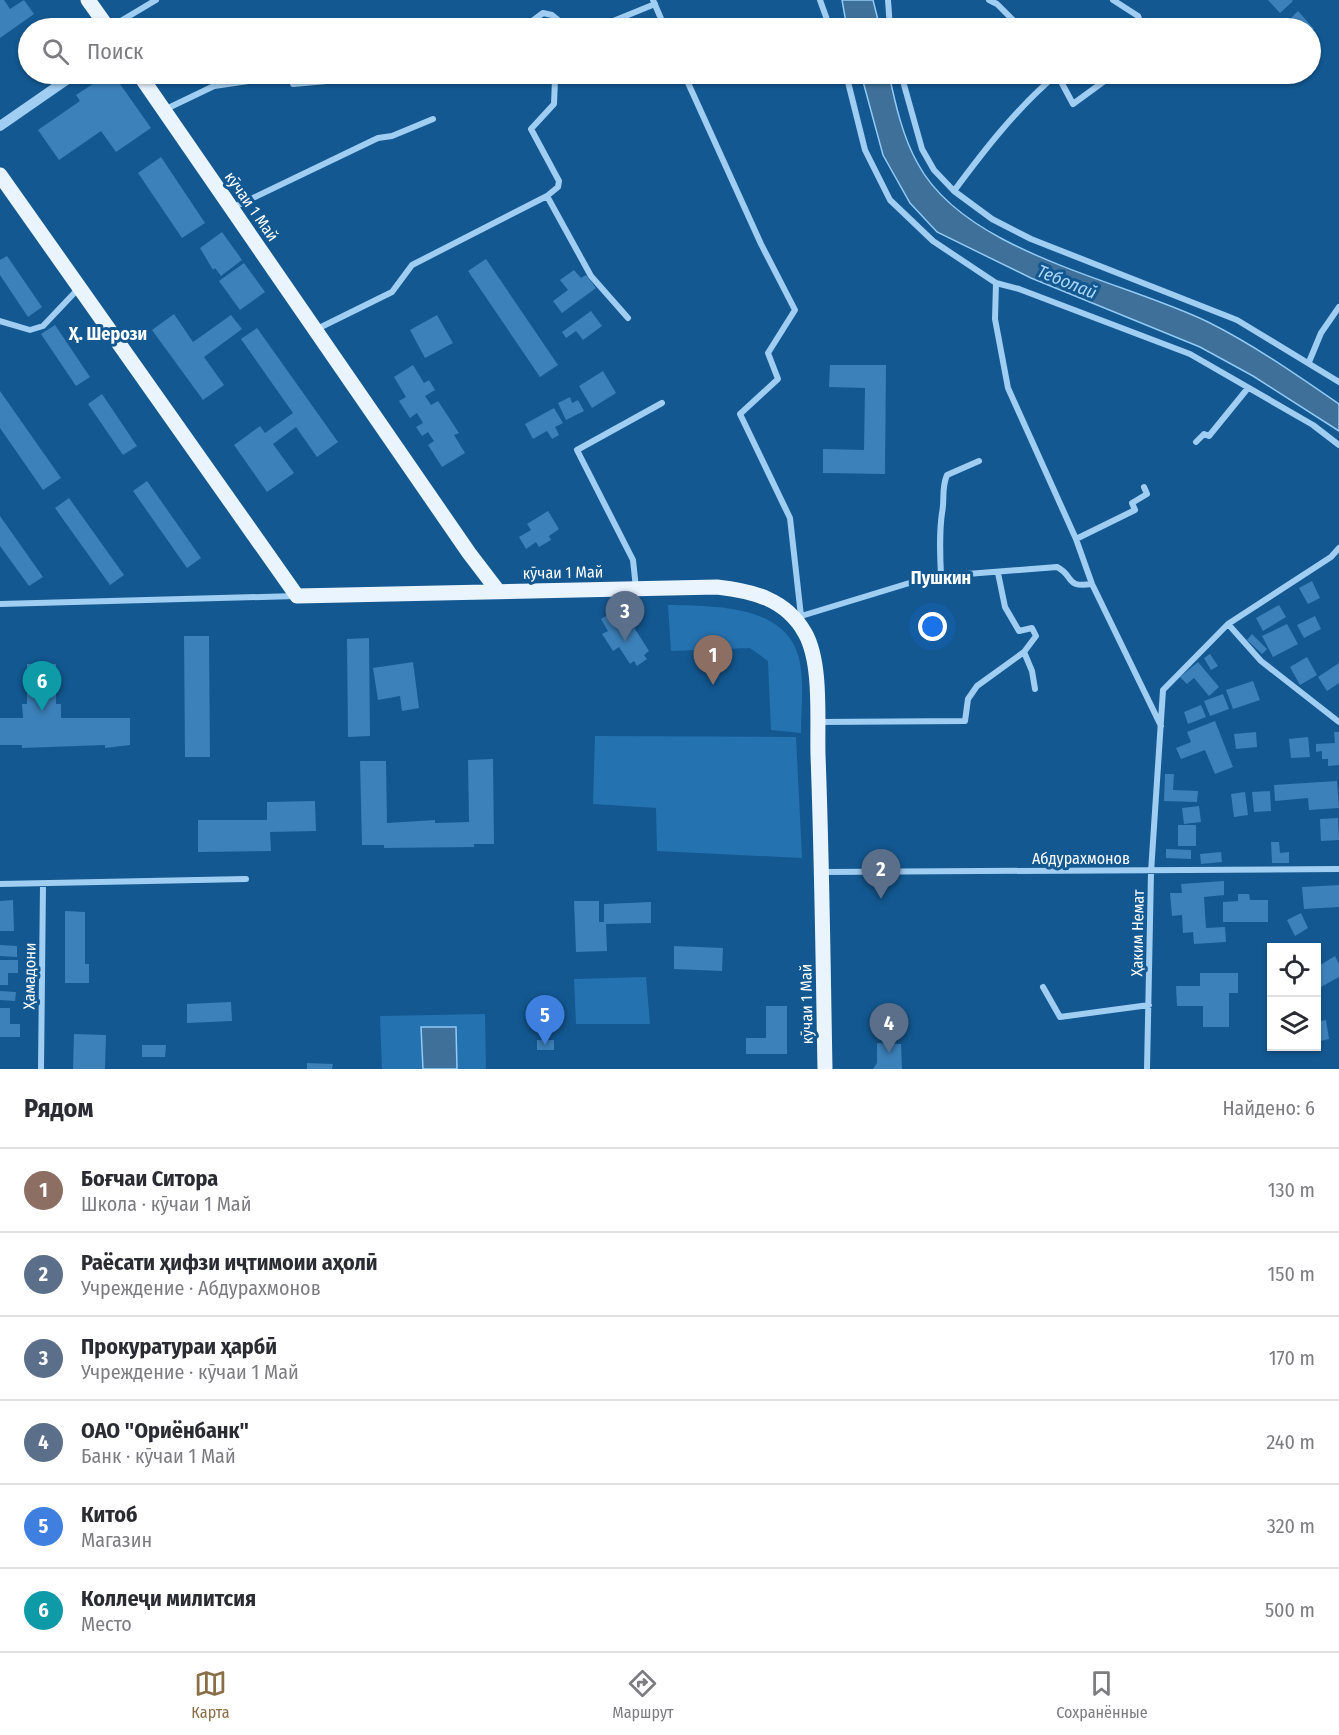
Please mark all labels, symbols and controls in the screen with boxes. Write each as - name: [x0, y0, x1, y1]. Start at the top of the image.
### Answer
- search box: [18, 18, 1321, 84]
- icon: search: [39, 35, 72, 68]
- text: Поиск: [87, 38, 143, 65]
- street label: кӯчаи 1 Май: [221, 168, 282, 245]
- water label: Теболай: [1034, 260, 1100, 304]
- district label: Ҳ. Шерози: [68, 323, 147, 345]
- street label: кӯчаи 1 Май: [523, 562, 603, 583]
- district label: Пушкин: [911, 567, 971, 589]
- pin: 3: [606, 592, 644, 641]
- your location: [918, 612, 947, 641]
- pin: 1: [694, 636, 732, 685]
- pin: 6: [22, 662, 62, 711]
- street label: Абдурахмонов: [1032, 849, 1130, 868]
- pin: 2: [862, 850, 900, 899]
- street label: Ҳаким Немат: [1127, 889, 1148, 977]
- street label: Ҳамадони: [19, 942, 40, 1010]
- map controls: [1267, 943, 1321, 1051]
- button: locate: [1267, 943, 1321, 997]
- street label: кӯчаи 1 Май: [796, 964, 817, 1044]
- pin: 5: [526, 996, 564, 1045]
- button: layers: [1267, 997, 1321, 1051]
- pin: 4: [870, 1004, 908, 1053]
- text: Рядом: [24, 1093, 93, 1124]
- text: Найдено: 6: [1222, 1096, 1315, 1120]
- text: Боғчаи Ситора: [81, 1165, 218, 1192]
- text: 1: [39, 1178, 48, 1202]
- text: 130 m: [1268, 1178, 1315, 1202]
- text: Школа · кӯчаи 1 Май: [81, 1192, 251, 1216]
- text: Раёсати ҳифзи иҷтимоии аҳолӣ: [81, 1249, 378, 1276]
- text: 2: [39, 1262, 48, 1286]
- text: 150 m: [1268, 1262, 1315, 1286]
- text: Учреждение · Абдурахмонов: [81, 1276, 321, 1300]
- text: Прокуратураи ҳарбӣ: [81, 1333, 277, 1360]
- text: 3: [39, 1346, 48, 1370]
- text: 170 m: [1269, 1346, 1315, 1370]
- text: Учреждение · кӯчаи 1 Май: [81, 1360, 299, 1384]
- text: ОАО "Ориёнбанк": [81, 1417, 249, 1444]
- text: 4: [38, 1430, 49, 1454]
- text: 240 m: [1266, 1430, 1315, 1454]
- text: Банк · кӯчаи 1 Май: [81, 1444, 236, 1468]
- text: Китоб: [81, 1501, 138, 1528]
- text: 5: [39, 1514, 48, 1538]
- text: 320 m: [1267, 1514, 1315, 1538]
- text: Магазин: [81, 1528, 152, 1552]
- text: Коллеҷи милитсия: [81, 1585, 256, 1612]
- text: 6: [38, 1598, 49, 1622]
- text: 500 m: [1265, 1598, 1315, 1622]
- text: Место: [81, 1612, 132, 1636]
- tab: Карта: [191, 1667, 230, 1722]
- tab: Маршрут: [612, 1667, 674, 1722]
- tab: Сохранённые: [1056, 1667, 1148, 1722]

